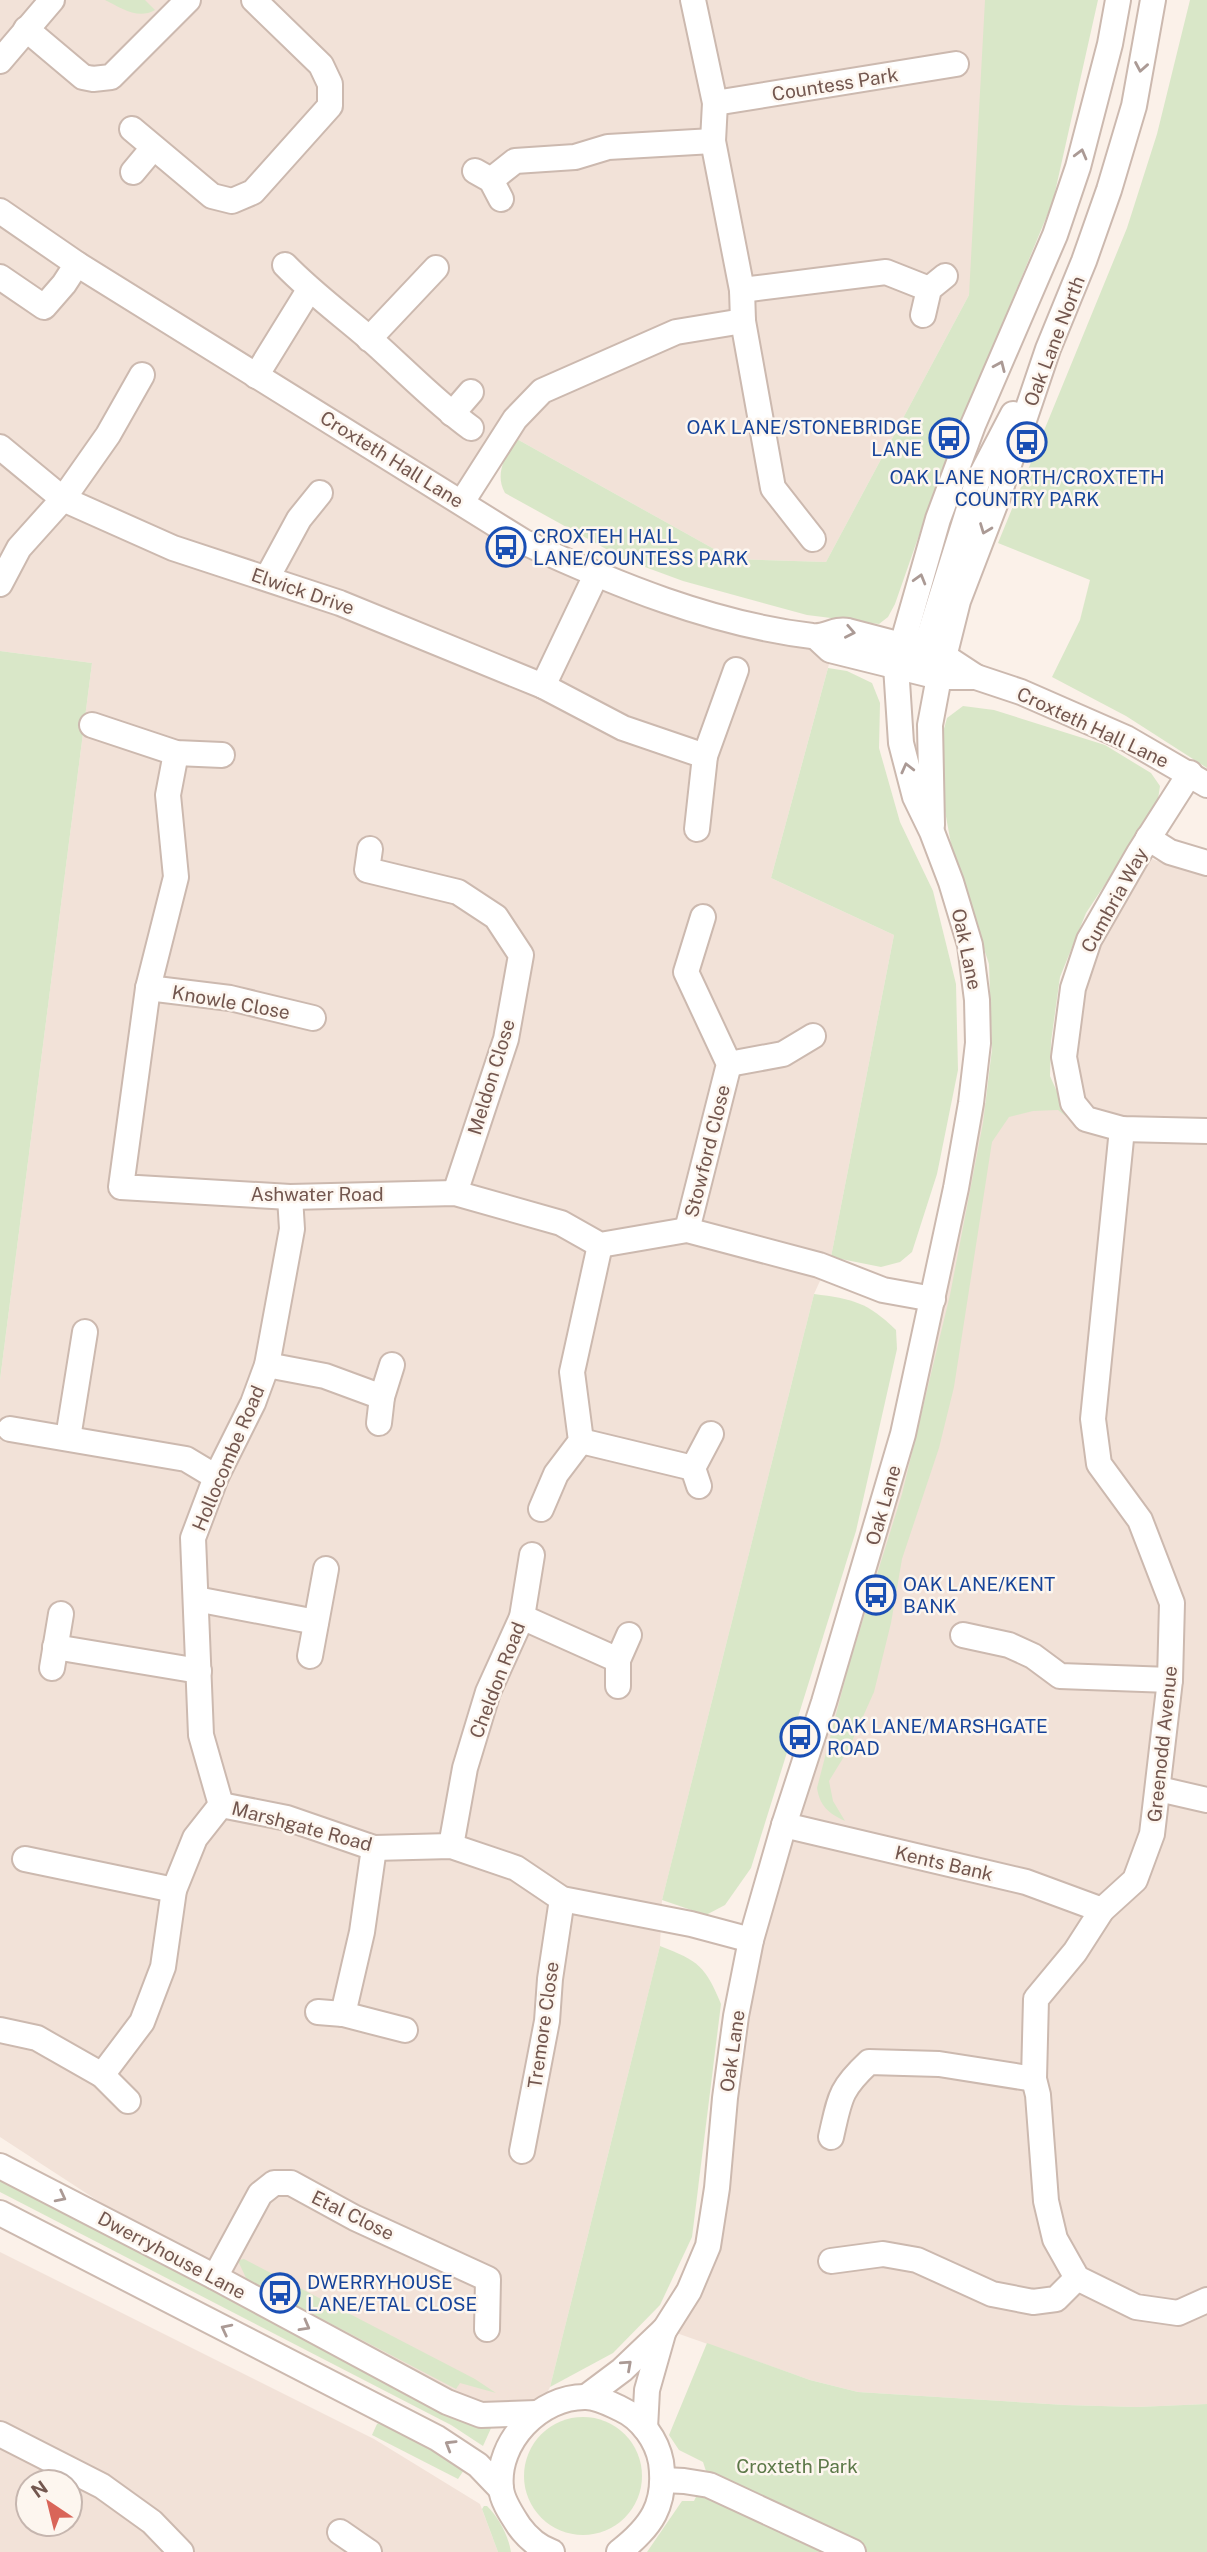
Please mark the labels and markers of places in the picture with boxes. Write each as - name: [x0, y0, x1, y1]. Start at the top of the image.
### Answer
- place label: OAK LANE/STONEBRIDGE LANE: [686, 416, 922, 460]
- bus stop icon: OAK LANE/STONEBRIDGE LANE: [928, 417, 970, 459]
- bus stop icon: OAK LANE NORTH/CROXTETH COUNTRY PARK: [1006, 421, 1048, 463]
- place label: OAK LANE NORTH/CROXTETH COUNTRY PARK: [889, 466, 1165, 510]
- place label: CROXTEH HALL LANE/COUNTESS PARK: [533, 525, 749, 569]
- bus stop icon: CROXTEH HALL LANE/COUNTESS PARK: [485, 526, 527, 568]
- place label: OAK LANE/KENT BANK: [903, 1573, 1055, 1617]
- bus stop icon: OAK LANE/KENT BANK: [855, 1574, 897, 1616]
- place label: OAK LANE/MARSHGATE ROAD: [827, 1715, 1048, 1759]
- bus stop icon: OAK LANE/MARSHGATE ROAD: [779, 1716, 821, 1758]
- place label: DWERRYHOUSE LANE/ETAL CLOSE: [307, 2271, 477, 2315]
- bus stop icon: DWERRYHOUSE LANE/ETAL CLOSE: [259, 2272, 301, 2314]

